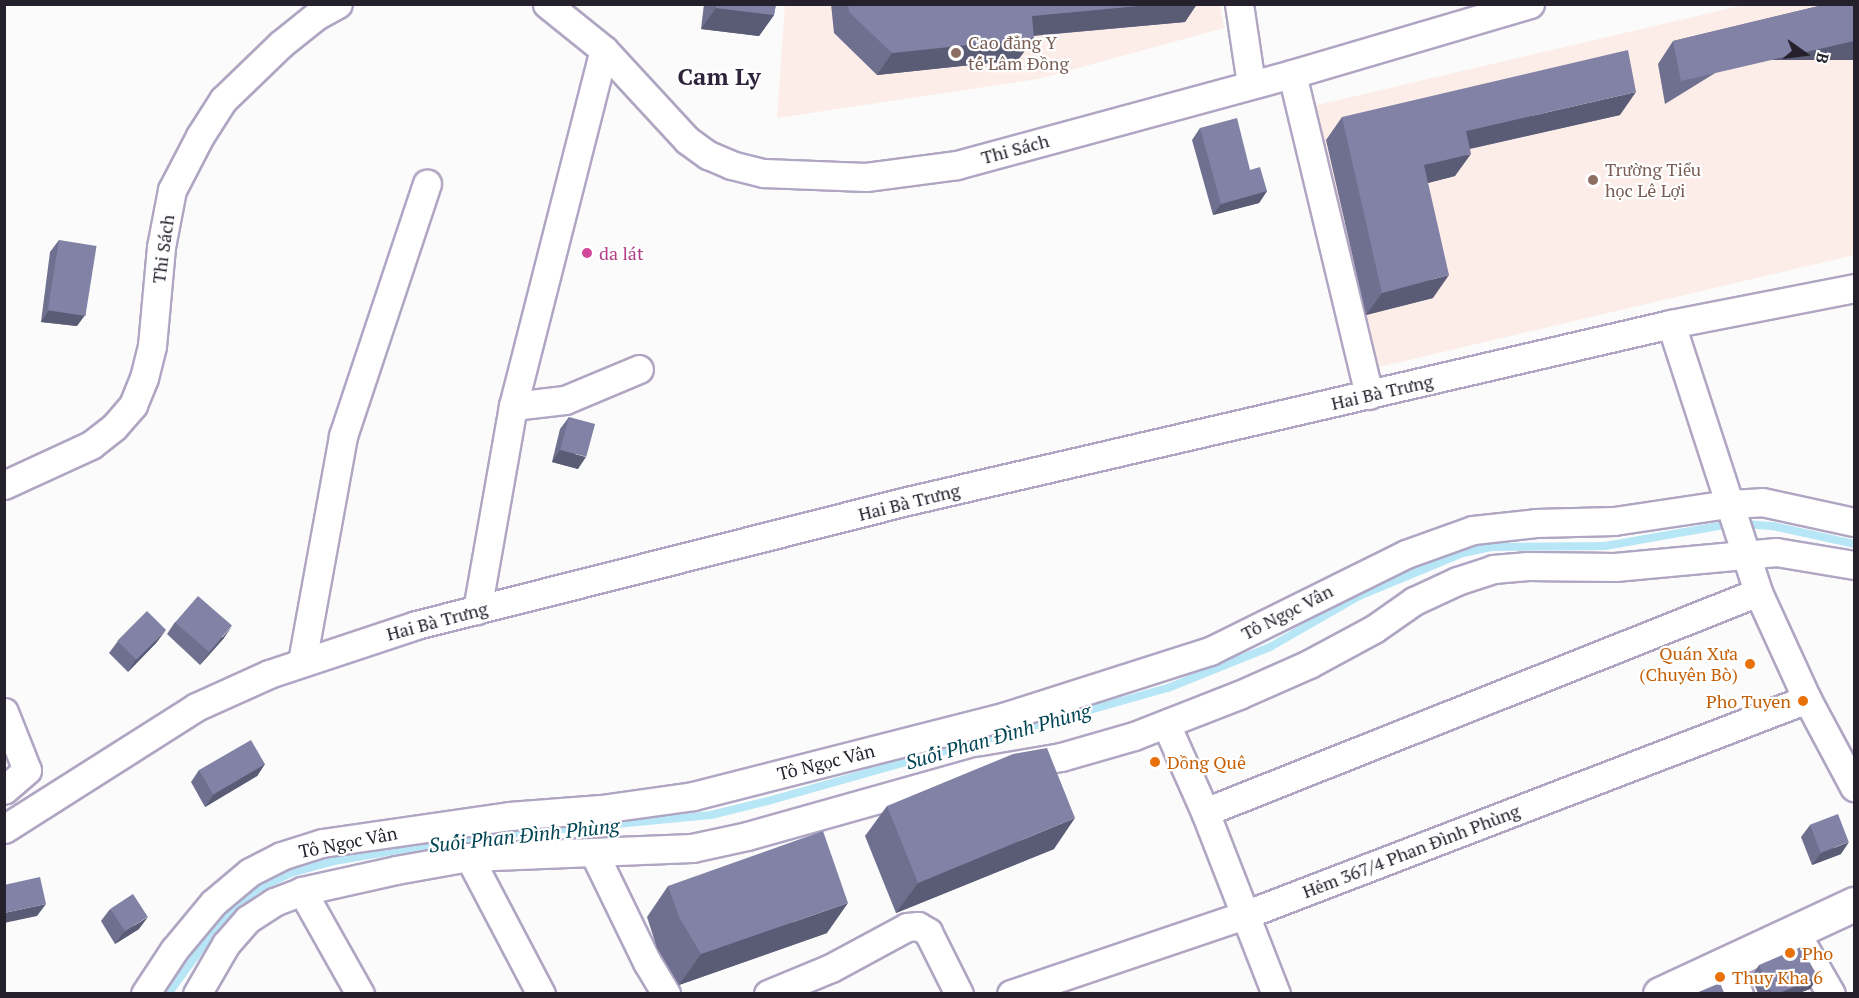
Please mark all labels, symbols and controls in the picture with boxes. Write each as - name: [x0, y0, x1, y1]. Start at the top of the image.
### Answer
- north arrow: [1775, 24, 1835, 84]
- place label: Cao đẳng Y tế Lâm Đồng: [968, 32, 1069, 74]
- marker: Cao đẳng Y tế Lâm Đồng: [949, 46, 963, 60]
- text: B: [1811, 51, 1834, 66]
- district label: Cam Ly: [677, 63, 761, 91]
- street label: Thi Sách: [979, 130, 1051, 168]
- place label: Trường Tiểu học Lê Lợi: [1605, 159, 1701, 201]
- marker: Trường Tiểu học Lê Lợi: [1586, 173, 1600, 187]
- street label: Thi Sách: [147, 213, 179, 285]
- place label: da lát: [599, 242, 644, 264]
- marker: da lát: [580, 246, 594, 260]
- street label: Hai Bà Trưng: [1329, 370, 1435, 414]
- street label: Hai Bà Trưng: [856, 479, 962, 525]
- street label: Tô Ngọc Vân: [1237, 580, 1337, 644]
- street label: Hai Bà Trưng: [384, 597, 490, 645]
- place label: Quán Xưa (Chuyên Bò): [1639, 643, 1738, 686]
- marker: Quán Xưa (Chuyên Bò): [1743, 657, 1757, 671]
- place label: Pho Tuyen: [1706, 690, 1791, 712]
- marker: Pho Tuyen: [1796, 694, 1810, 708]
- water label: Suối Phan Đình Phùng: [903, 698, 1093, 774]
- street label: Tô Ngọc Vân: [775, 739, 877, 785]
- place label: Dồng Quê: [1167, 751, 1246, 773]
- marker: Dồng Quê: [1148, 755, 1162, 769]
- street label: Hẻm 367/4 Phan Đình Phùng: [1299, 800, 1523, 902]
- water label: Suối Phan Đình Phùng: [427, 813, 621, 857]
- street label: Tô Ngọc Vân: [297, 822, 399, 862]
- place label: Pho: [1802, 942, 1833, 964]
- marker: Pho: [1783, 946, 1797, 960]
- place label: Thuy Kha 6: [1732, 966, 1823, 988]
- marker: Thuy Kha 6: [1713, 970, 1727, 984]

